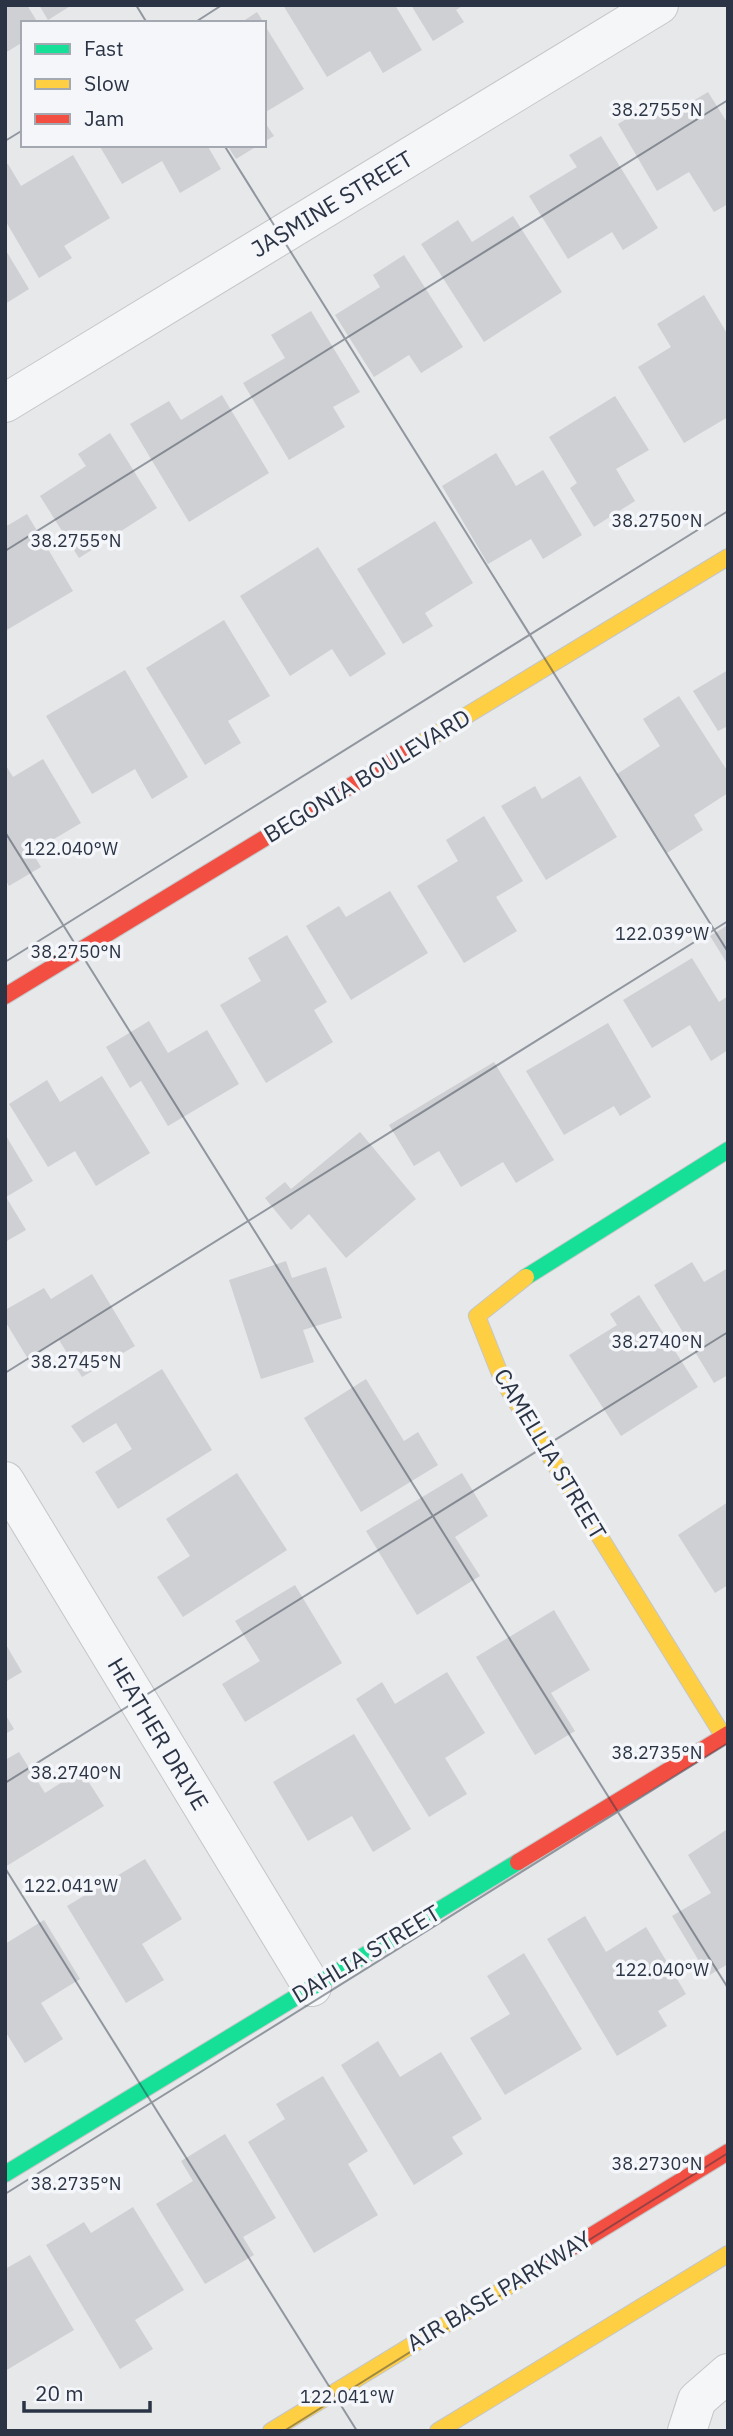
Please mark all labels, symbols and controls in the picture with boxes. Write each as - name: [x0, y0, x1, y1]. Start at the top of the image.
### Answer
- legend: [21, 21, 266, 147]
- text: Fast: [84, 34, 124, 62]
- text: Slow: [84, 69, 130, 97]
- text: 38.2755°N: [612, 98, 702, 121]
- text: Jam: [84, 104, 124, 132]
- street label: JASMINE STREET: [245, 143, 418, 263]
- text: 38.2750°N: [612, 509, 702, 532]
- text: 38.2755°N: [31, 529, 121, 552]
- street label: BEGONIA BOULEVARD: [258, 702, 475, 849]
- text: 122.040°W: [24, 837, 118, 860]
- text: 122.039°W: [615, 922, 709, 945]
- text: 38.2750°N: [31, 940, 121, 963]
- text: 38.2740°N: [612, 1330, 702, 1353]
- text: 38.2745°N: [31, 1350, 121, 1373]
- street label: CAMELLIA STREET: [488, 1362, 614, 1545]
- street label: HEATHER DRIVE: [102, 1652, 216, 1815]
- text: 38.2735°N: [612, 1741, 702, 1764]
- text: 38.2740°N: [31, 1761, 121, 1784]
- text: 122.041°W: [24, 1874, 118, 1897]
- street label: DAHLIA STREET: [286, 1897, 445, 2009]
- text: 122.040°W: [615, 1958, 709, 1981]
- text: 38.2730°N: [612, 2152, 702, 2175]
- text: 38.2735°N: [31, 2172, 121, 2195]
- street label: AIR BASE PARKWAY: [401, 2223, 597, 2357]
- scale bar: [24, 2370, 150, 2414]
- text: 20 m: [35, 2379, 84, 2407]
- text: 122.041°W: [300, 2385, 394, 2408]

